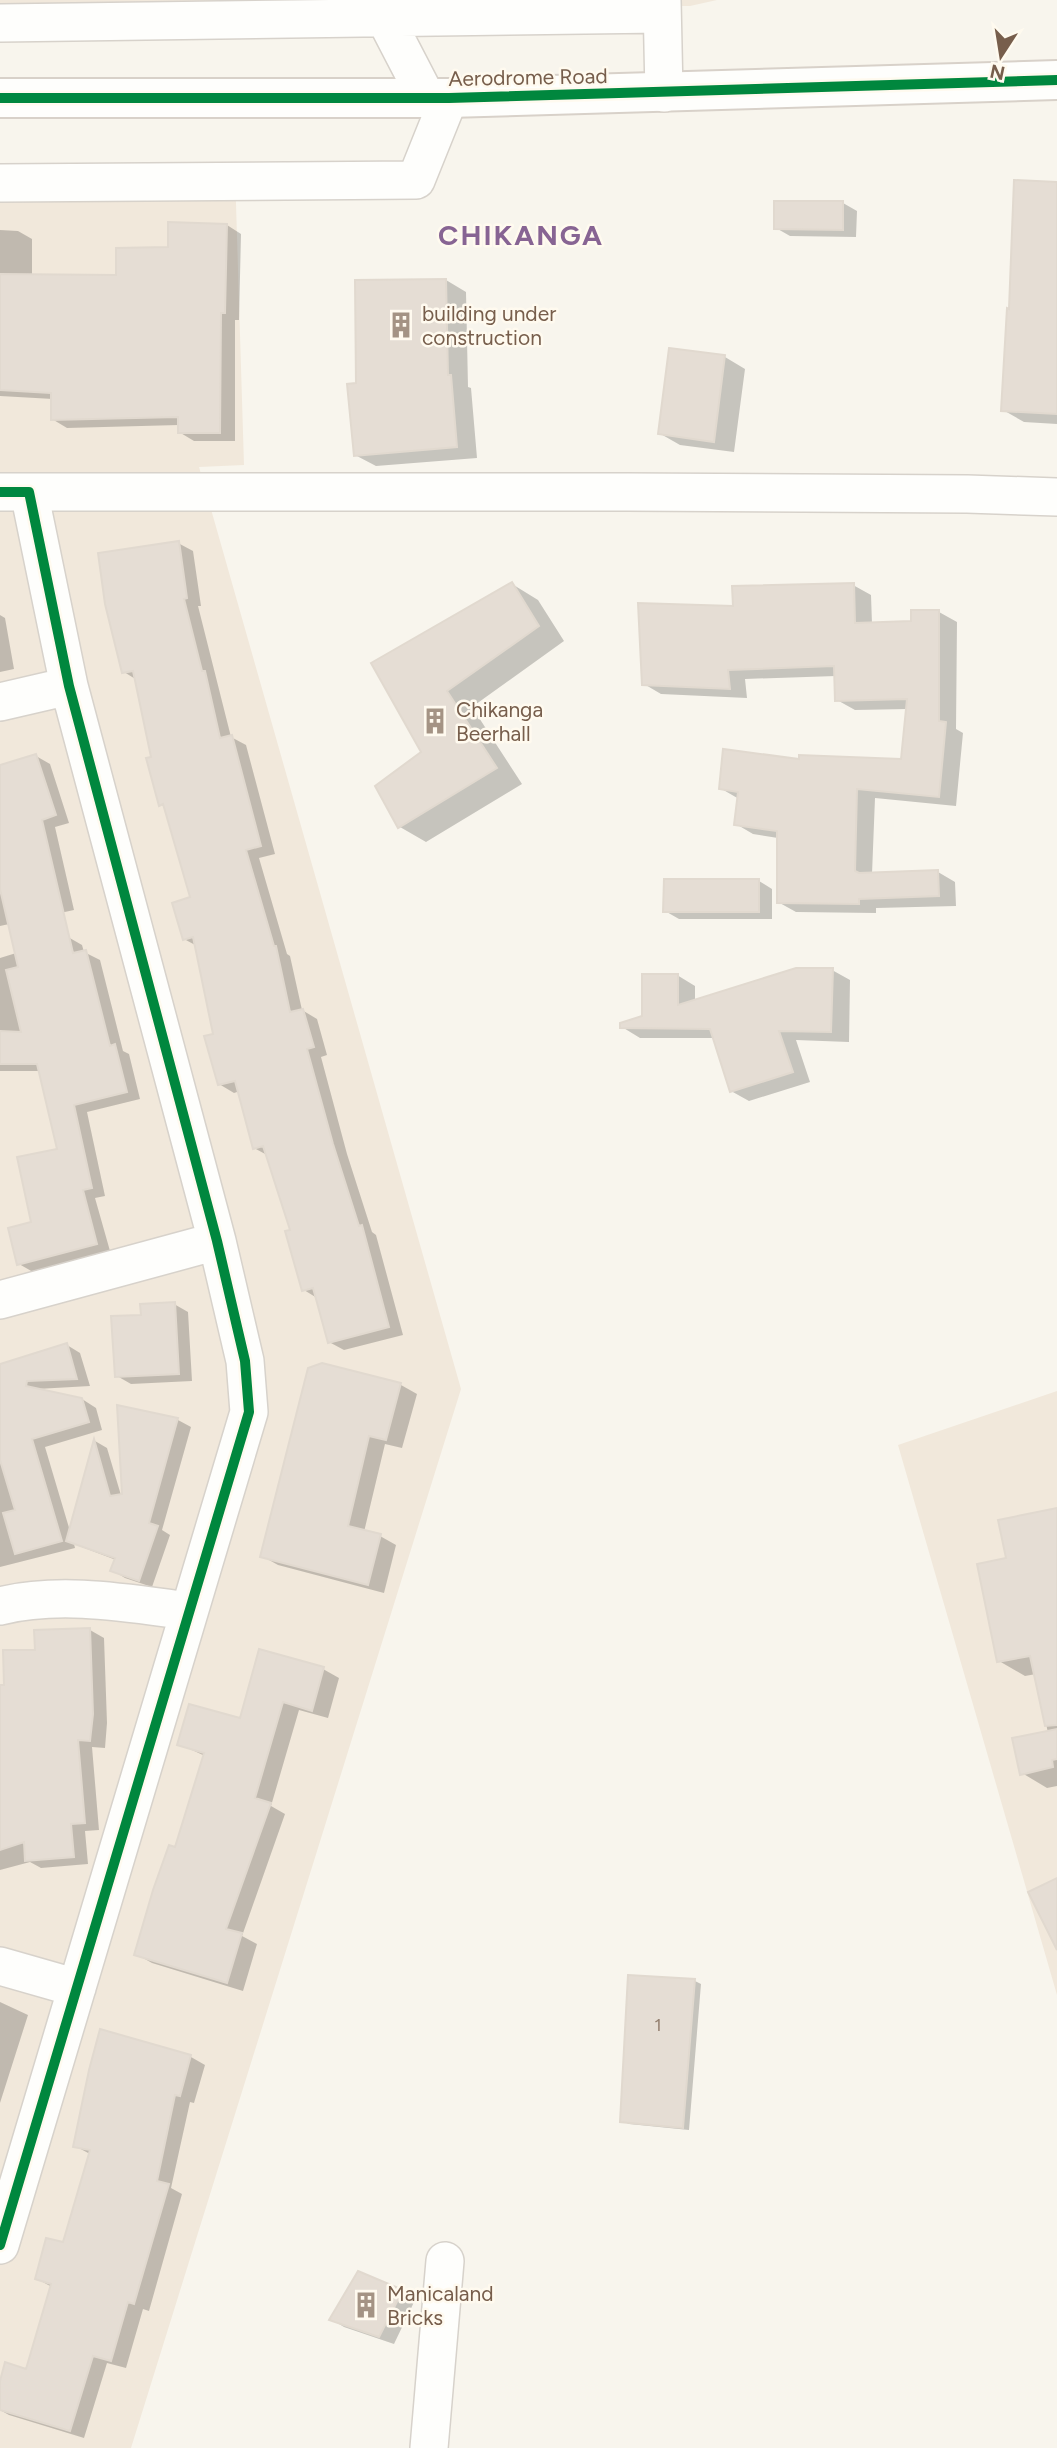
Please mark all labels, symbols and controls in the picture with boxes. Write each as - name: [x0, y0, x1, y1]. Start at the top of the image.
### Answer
- north arrow: [966, 21, 1036, 91]
- text: N: [988, 59, 1007, 85]
- street label: Aerodrome Road: [448, 63, 608, 91]
- district label: CHIKANGA: [438, 218, 604, 252]
- place label: building under construction: [422, 301, 556, 350]
- building icon: building under construction: [386, 310, 416, 340]
- place label: Chikanga Beerhall: [456, 697, 543, 746]
- building icon: Chikanga Beerhall: [420, 706, 450, 736]
- house number: 1: [654, 2014, 662, 2036]
- place label: Manicaland Bricks: [387, 2281, 494, 2330]
- building icon: Manicaland Bricks: [351, 2290, 381, 2320]

